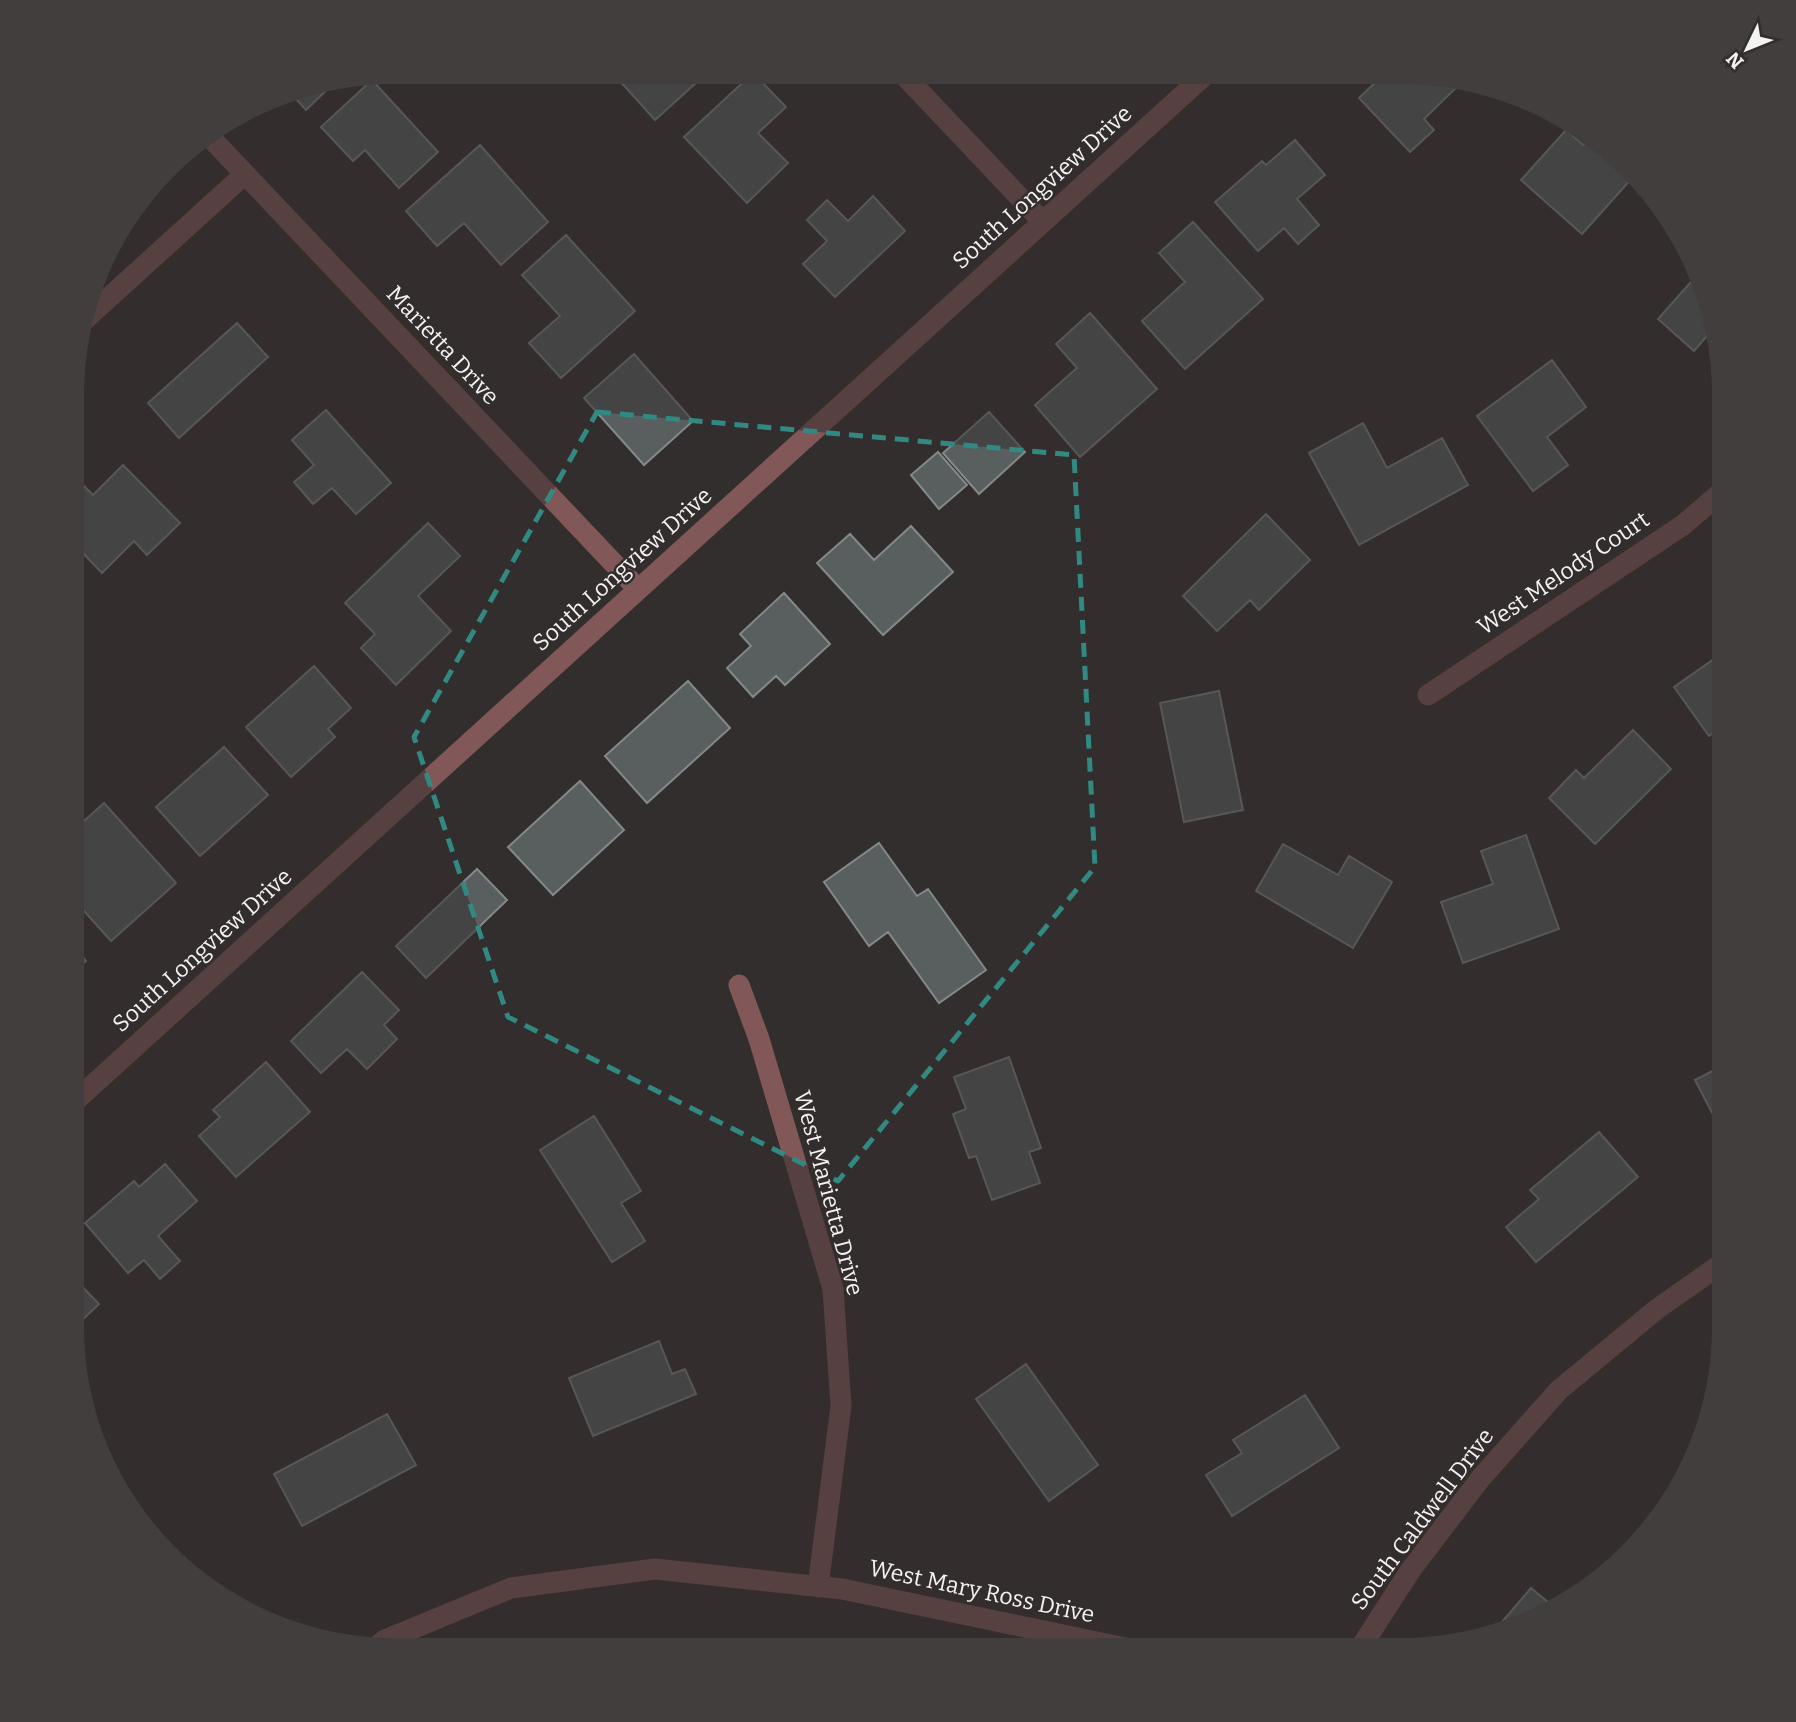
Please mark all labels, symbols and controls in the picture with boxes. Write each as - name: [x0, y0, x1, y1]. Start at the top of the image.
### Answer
- north arrow: [1712, 14, 1782, 84]
- text: N: [1721, 47, 1748, 73]
- street label: South Longview Drive: [947, 99, 1137, 275]
- street label: Marietta Drive: [381, 280, 505, 410]
- street label: South Longview Drive: [527, 481, 717, 657]
- street label: West Melody Court: [1472, 505, 1654, 641]
- street label: South Longview Drive: [107, 862, 297, 1038]
- street label: West Marietta Drive: [788, 1088, 870, 1298]
- street label: South Caldwell Drive: [1345, 1423, 1499, 1615]
- street label: West Mary Ross Drive: [867, 1553, 1097, 1629]

